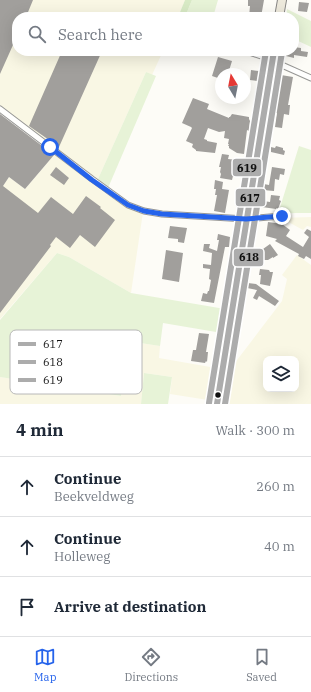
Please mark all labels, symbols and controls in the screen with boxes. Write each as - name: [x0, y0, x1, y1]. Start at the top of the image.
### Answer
- search box: [12, 12, 299, 56]
- icon: search: [26, 23, 48, 45]
- text: Search here: [58, 25, 143, 44]
- north arrow: [215, 68, 251, 104]
- route start: [41, 138, 59, 156]
- line badge: 619: [232, 158, 262, 177]
- text: 619: [237, 161, 257, 175]
- line badge: 617: [235, 188, 266, 207]
- text: 617: [240, 191, 260, 205]
- route end: [273, 207, 291, 225]
- line badge: 618: [233, 248, 264, 267]
- text: 618: [239, 250, 259, 264]
- legend: [10, 330, 142, 394]
- text: 617: [43, 337, 63, 351]
- text: 618: [43, 355, 63, 369]
- map controls: [263, 356, 299, 392]
- button: layers: [263, 356, 299, 392]
- text: 619: [43, 373, 63, 387]
- unlabelled marker: [213, 390, 223, 400]
- text: 4 min: [16, 419, 64, 441]
- text: Walk · 300 m: [216, 422, 295, 439]
- text: Continue: [54, 469, 121, 488]
- icon: ahead: [16, 476, 38, 498]
- text: 260 m: [256, 478, 295, 495]
- text: Beekveldweg: [54, 488, 134, 505]
- text: Continue: [54, 529, 121, 548]
- icon: ahead: [16, 536, 38, 558]
- text: 40 m: [264, 538, 295, 555]
- text: Holleweg: [54, 548, 110, 565]
- icon: arrive: [16, 596, 38, 618]
- text: Arrive at destination: [54, 597, 206, 616]
- tab: Map: [34, 646, 56, 684]
- tab: Directions: [124, 646, 178, 684]
- tab: Saved: [246, 646, 277, 684]

